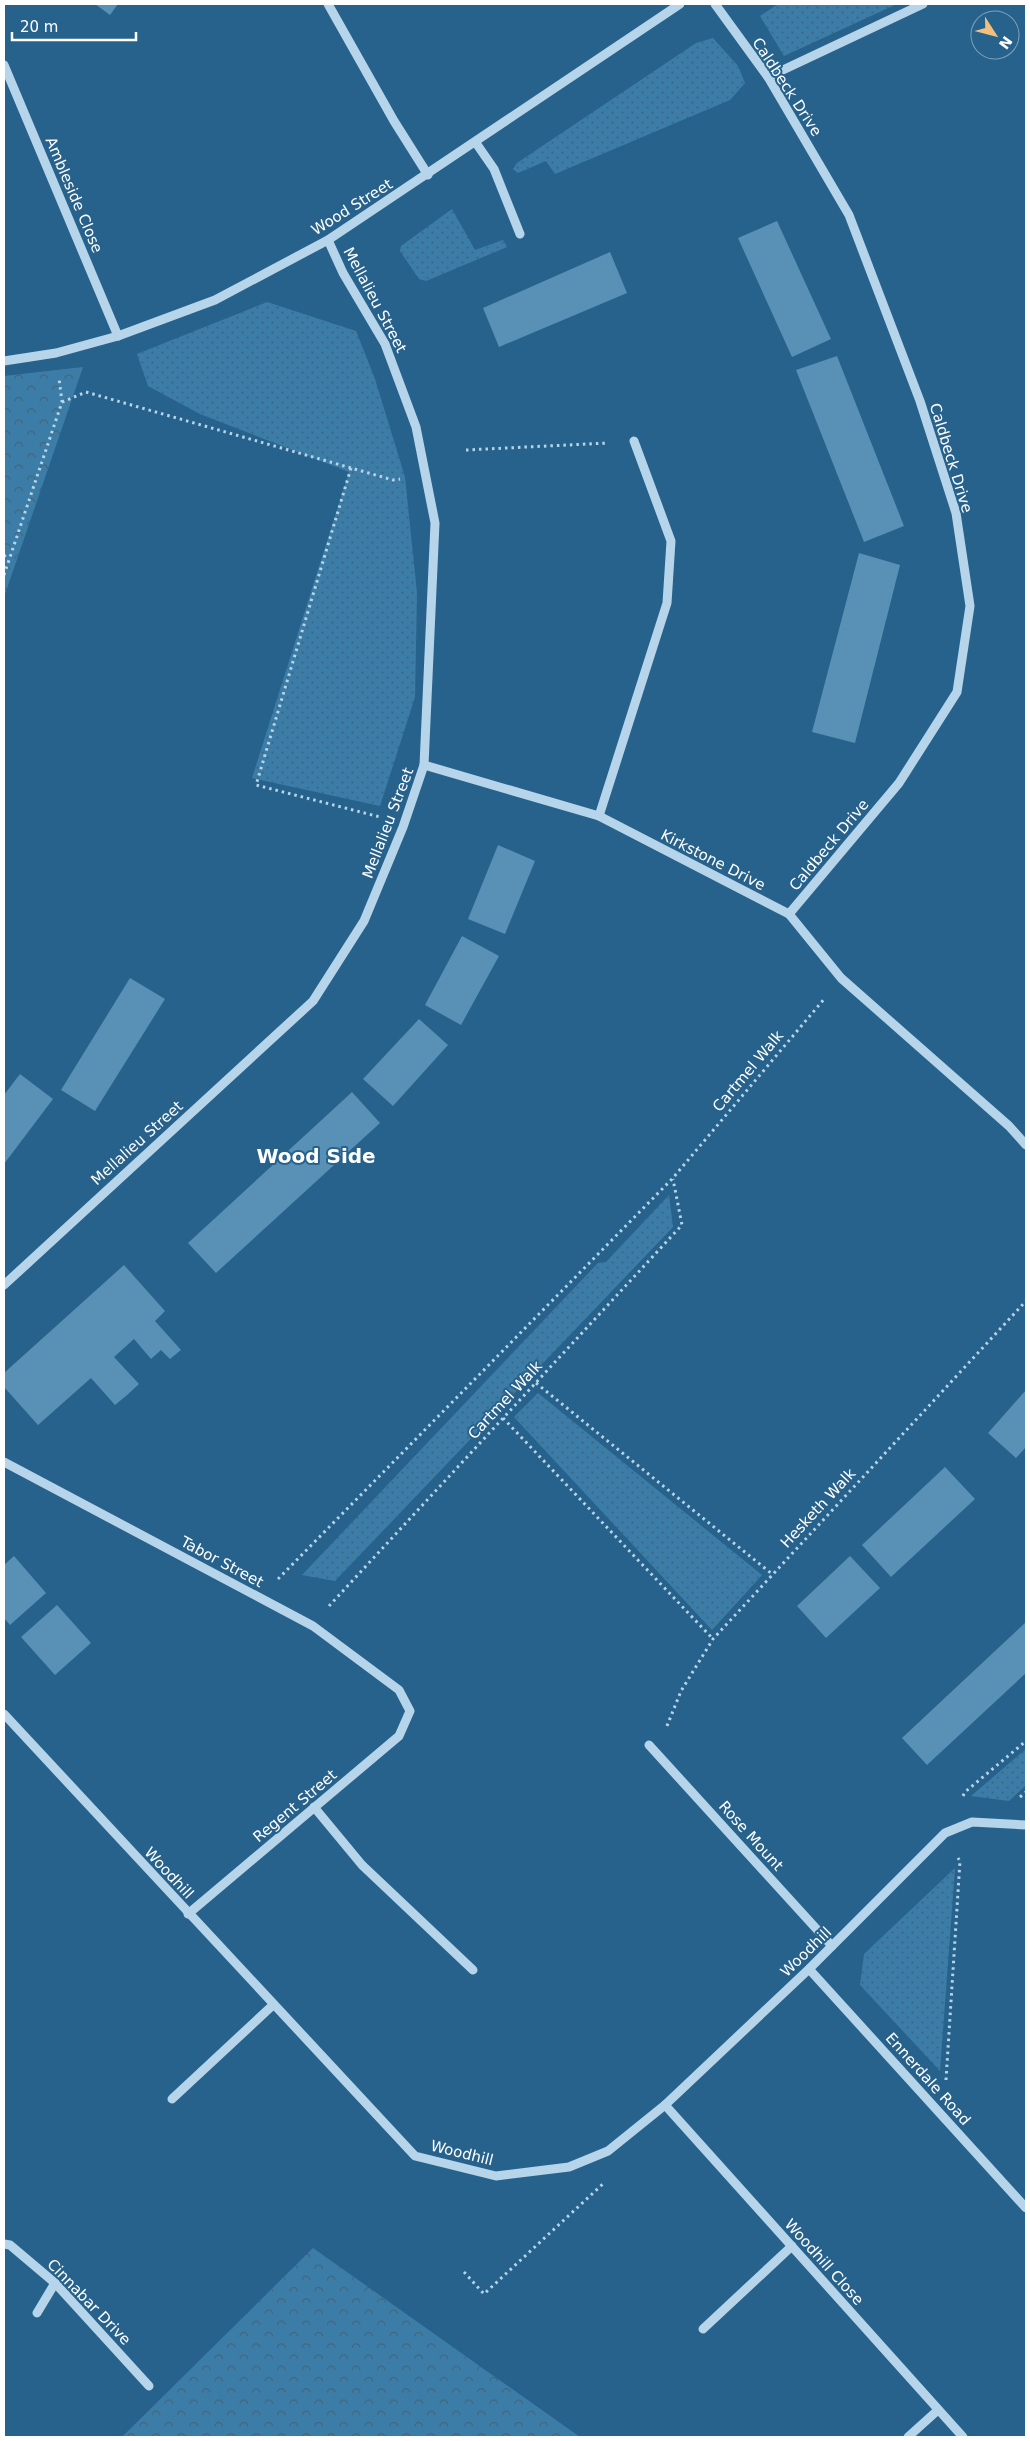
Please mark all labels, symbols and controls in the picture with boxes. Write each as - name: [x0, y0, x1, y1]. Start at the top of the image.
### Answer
- scale bar: [12, 10, 136, 42]
- north arrow: [970, 10, 1020, 60]
- text: 20 m: [20, 18, 58, 36]
- text: N: [996, 33, 1015, 52]
- street label: Caldbeck Drive: [748, 34, 826, 140]
- street label: Ambleside Close: [41, 134, 107, 256]
- street label: Wood Street: [308, 175, 396, 239]
- street label: Mellalieu Street: [340, 244, 410, 356]
- street label: Caldbeck Drive: [926, 401, 976, 515]
- street label: Mellalieu Street: [359, 765, 417, 881]
- street label: Caldbeck Drive: [786, 796, 872, 894]
- street label: Kirkstone Drive: [658, 826, 768, 894]
- street label: Cartmel Walk: [709, 1027, 787, 1115]
- street label: Mellalieu Street: [87, 1097, 187, 1189]
- district label: Wood Side: [256, 1144, 376, 1168]
- street label: Cartmel Walk: [464, 1357, 546, 1443]
- street label: Hesketh Walk: [777, 1464, 860, 1551]
- street label: Tabor Street: [177, 1532, 267, 1591]
- street label: Regent Street: [250, 1766, 341, 1846]
- street label: Rose Mount: [715, 1797, 787, 1875]
- street label: Woodhill: [141, 1844, 197, 1902]
- street label: Woodhill: [777, 1923, 835, 1981]
- street label: Ennerdale Road: [882, 2029, 974, 2129]
- street label: Woodhill: [429, 2137, 495, 2169]
- street label: Woodhill Close: [781, 2215, 867, 2309]
- street label: Cinnabar Drive: [43, 2255, 135, 2349]

